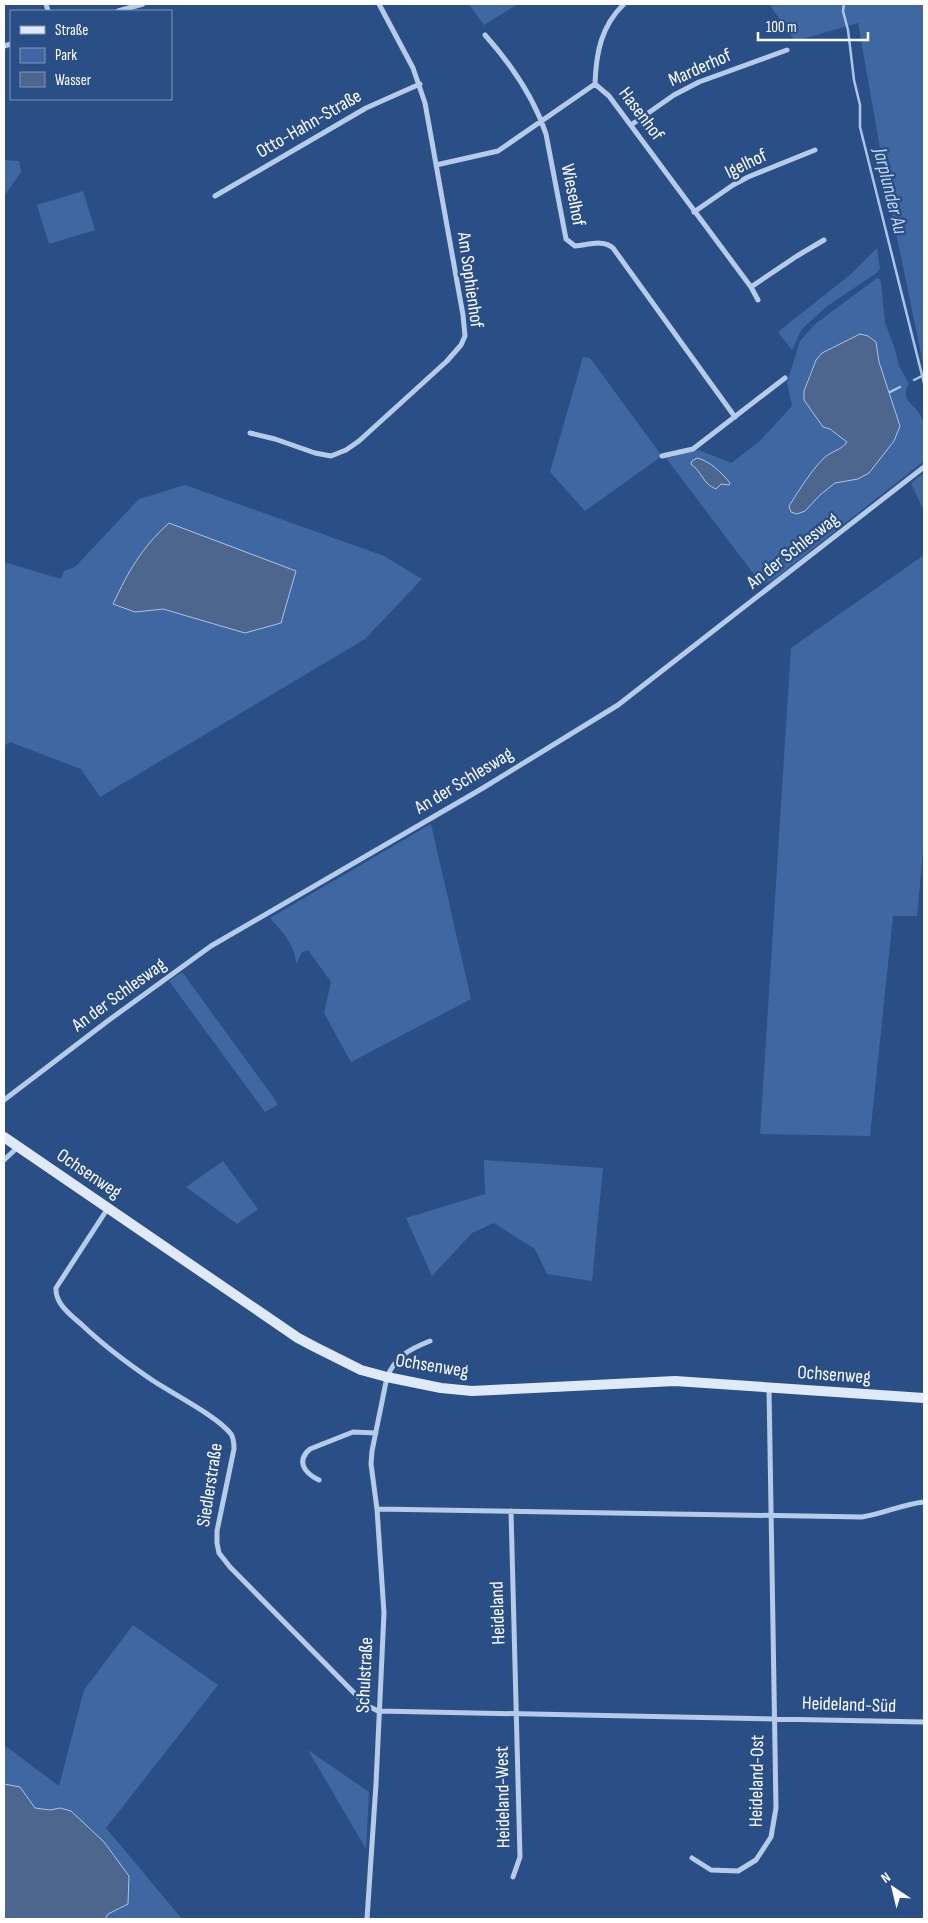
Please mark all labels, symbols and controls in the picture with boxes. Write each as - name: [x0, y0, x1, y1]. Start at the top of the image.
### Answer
- legend: [10, 10, 172, 100]
- scale bar: [758, 10, 868, 42]
- text: 100 m: [766, 18, 797, 37]
- text: Straße: [55, 21, 88, 40]
- street label: Marderhof: [665, 44, 735, 92]
- text: Park: [55, 46, 77, 65]
- text: Wasser: [55, 71, 92, 90]
- street label: Hasenhof: [613, 83, 669, 146]
- street label: Otto-Hahn-Straße: [252, 85, 366, 163]
- street label: Igelhof: [721, 144, 771, 184]
- water label: Jarplunder Au: [868, 145, 912, 237]
- street label: Wieselhof: [556, 162, 590, 229]
- street label: Am Sophienhof: [452, 230, 488, 330]
- street label: An der Schleswag: [741, 508, 844, 595]
- street label: An der Schleswag: [410, 742, 518, 820]
- street label: An der Schleswag: [67, 953, 171, 1037]
- street label: Ochsenweg: [52, 1144, 126, 1204]
- street label: Ochsenweg: [394, 1349, 471, 1383]
- street label: Ochsenweg: [797, 1361, 872, 1389]
- street label: Siedlerstraße: [192, 1442, 228, 1528]
- street label: Heideland: [485, 1581, 511, 1645]
- street label: Schulstraße: [352, 1636, 378, 1714]
- street label: Heideland-Süd: [802, 1692, 896, 1718]
- street label: Heideland-Ost: [745, 1734, 769, 1827]
- street label: Heideland-West: [491, 1746, 515, 1848]
- north arrow: [868, 1863, 918, 1913]
- text: N: [878, 1869, 894, 1887]

